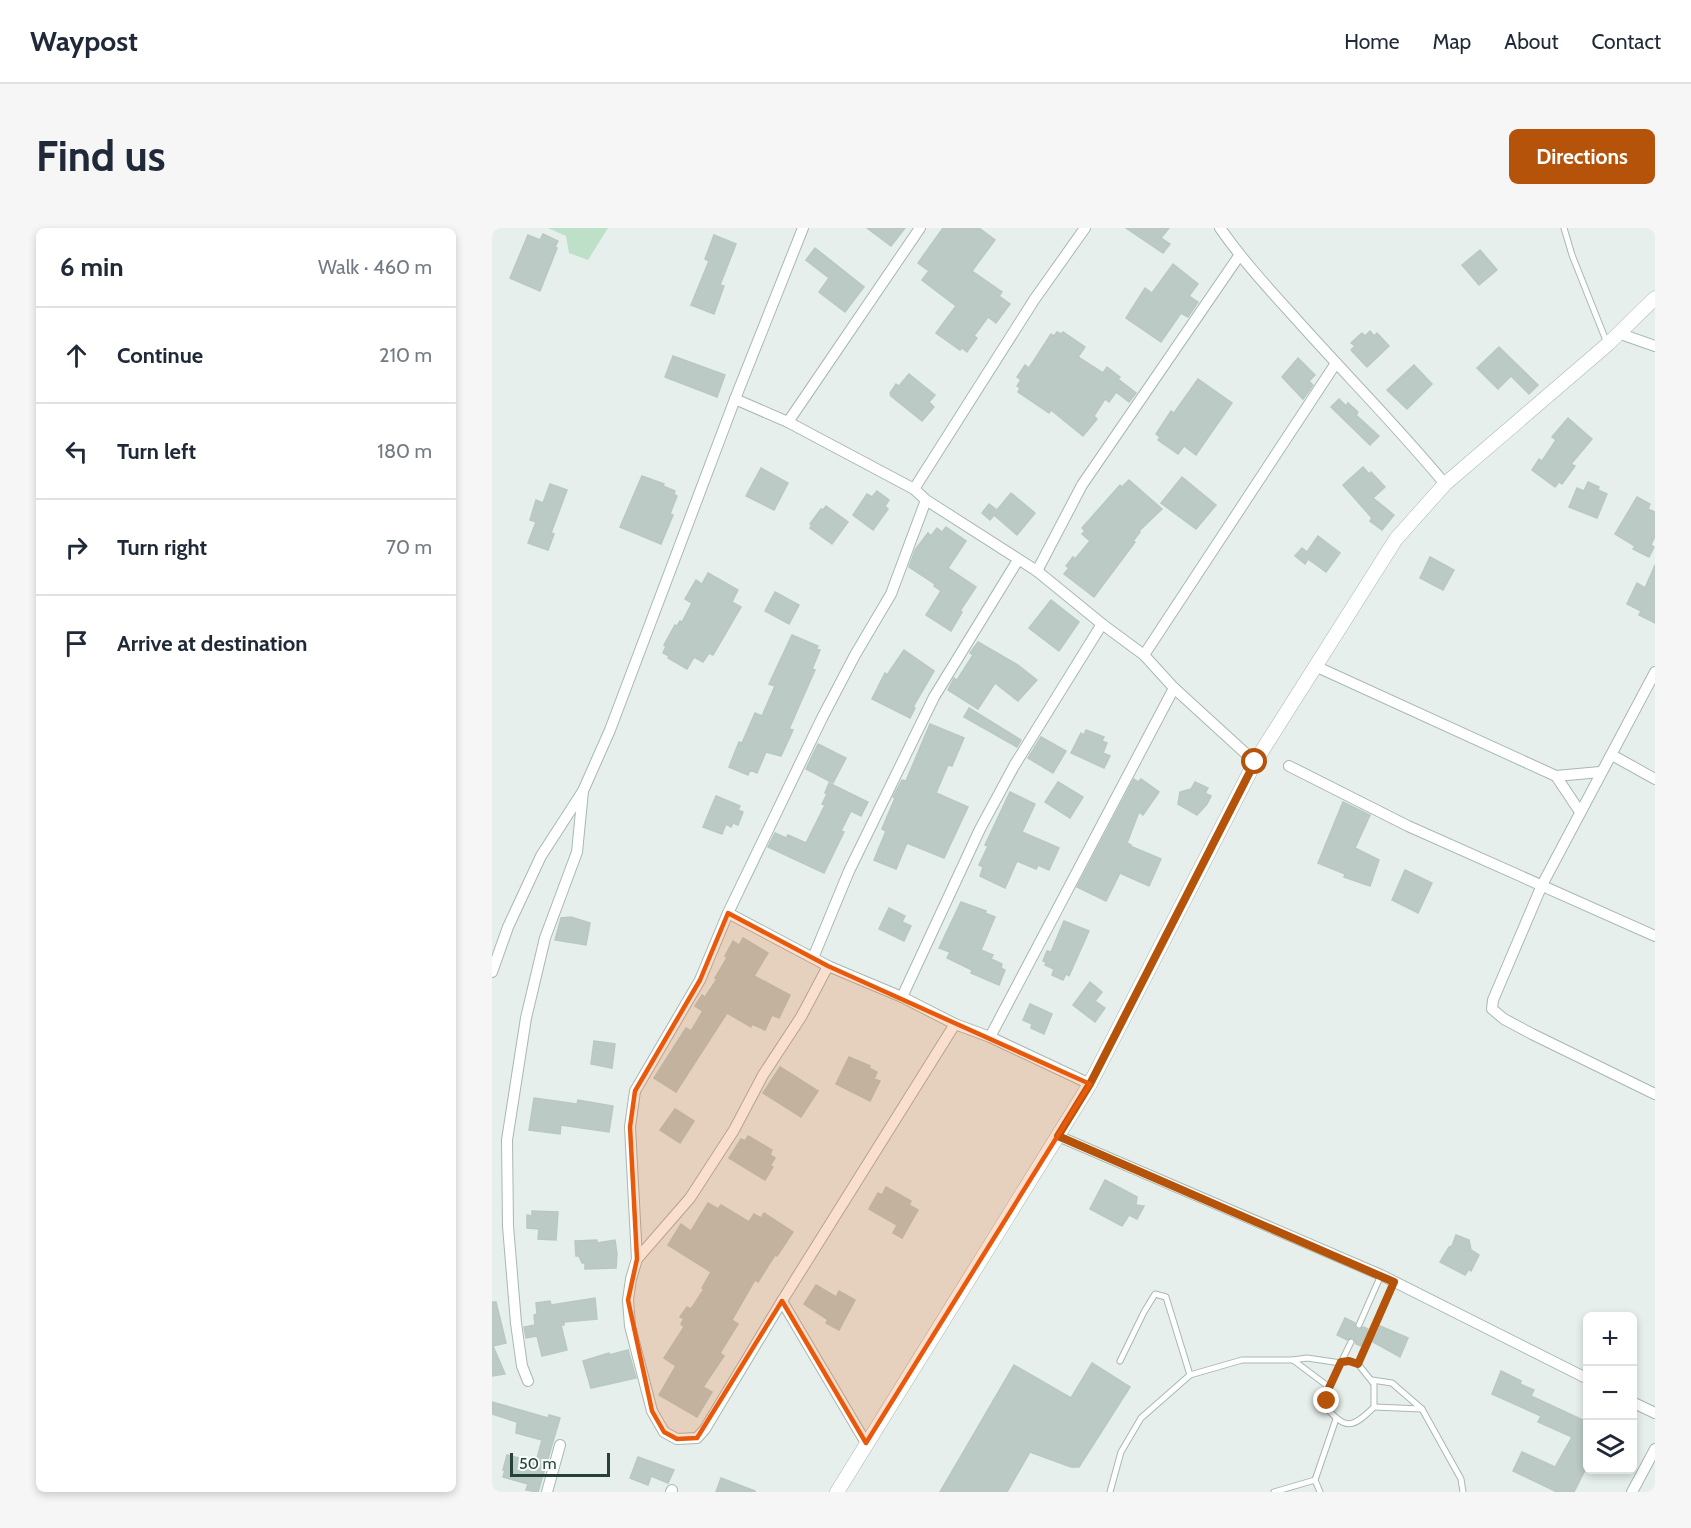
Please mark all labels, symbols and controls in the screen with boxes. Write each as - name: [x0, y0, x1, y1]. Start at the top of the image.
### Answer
- text: Waypost: [30, 24, 138, 58]
- text: Home: [1344, 29, 1400, 54]
- text: Map: [1433, 29, 1471, 54]
- text: About: [1504, 29, 1558, 54]
- text: Contact: [1591, 29, 1661, 54]
- button: Directions: [1509, 129, 1655, 184]
- text: Find us: [36, 130, 165, 182]
- text: 6 min: [60, 251, 124, 283]
- text: Walk · 460 m: [318, 255, 432, 279]
- icon: ahead: [60, 339, 93, 372]
- text: Continue: [117, 342, 203, 369]
- text: 210 m: [379, 343, 432, 367]
- icon: left: [60, 435, 93, 468]
- text: Turn left: [117, 438, 196, 465]
- text: 180 m: [377, 439, 432, 463]
- icon: right: [60, 531, 93, 564]
- text: Turn right: [117, 534, 207, 561]
- text: 70 m: [386, 535, 432, 559]
- icon: arrive: [60, 627, 93, 660]
- text: Arrive at destination: [117, 630, 307, 657]
- route start: [1241, 748, 1267, 774]
- map controls: [1583, 1312, 1637, 1474]
- button: +: [1583, 1312, 1637, 1366]
- button: −: [1583, 1366, 1637, 1420]
- route end: [1313, 1387, 1339, 1413]
- button: layers: [1583, 1420, 1637, 1474]
- scale bar: [510, 1450, 610, 1478]
- text: 50 m: [519, 1454, 556, 1473]

